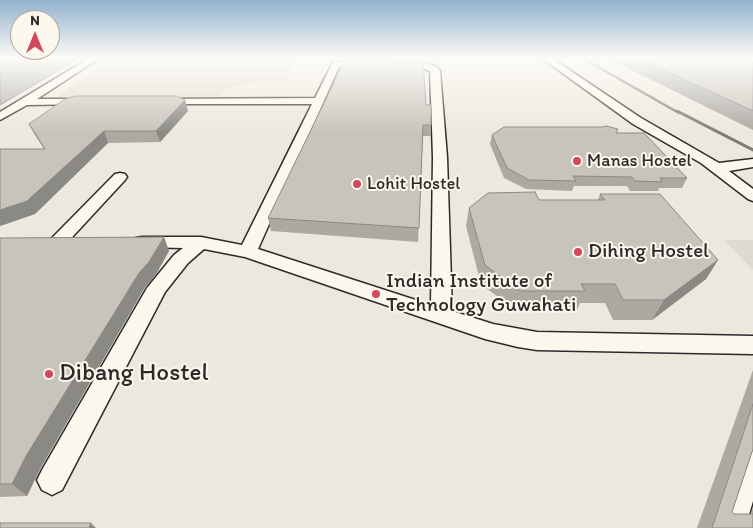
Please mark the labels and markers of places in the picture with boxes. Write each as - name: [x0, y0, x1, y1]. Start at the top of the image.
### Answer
- place label: Manas Hostel: [587, 150, 692, 172]
- marker: Manas Hostel: [571, 155, 583, 167]
- place label: Lohit Hostel: [367, 173, 460, 195]
- marker: Lohit Hostel: [351, 178, 363, 190]
- place label: Dihing Hostel: [588, 239, 709, 265]
- marker: Dihing Hostel: [572, 246, 584, 258]
- place label: Indian Institute of Technology Guwahati: [386, 269, 576, 319]
- marker: Indian Institute of Technology Guwahati: [370, 288, 382, 300]
- place label: Dibang Hostel: [59, 359, 209, 389]
- marker: Dibang Hostel: [43, 368, 55, 380]

